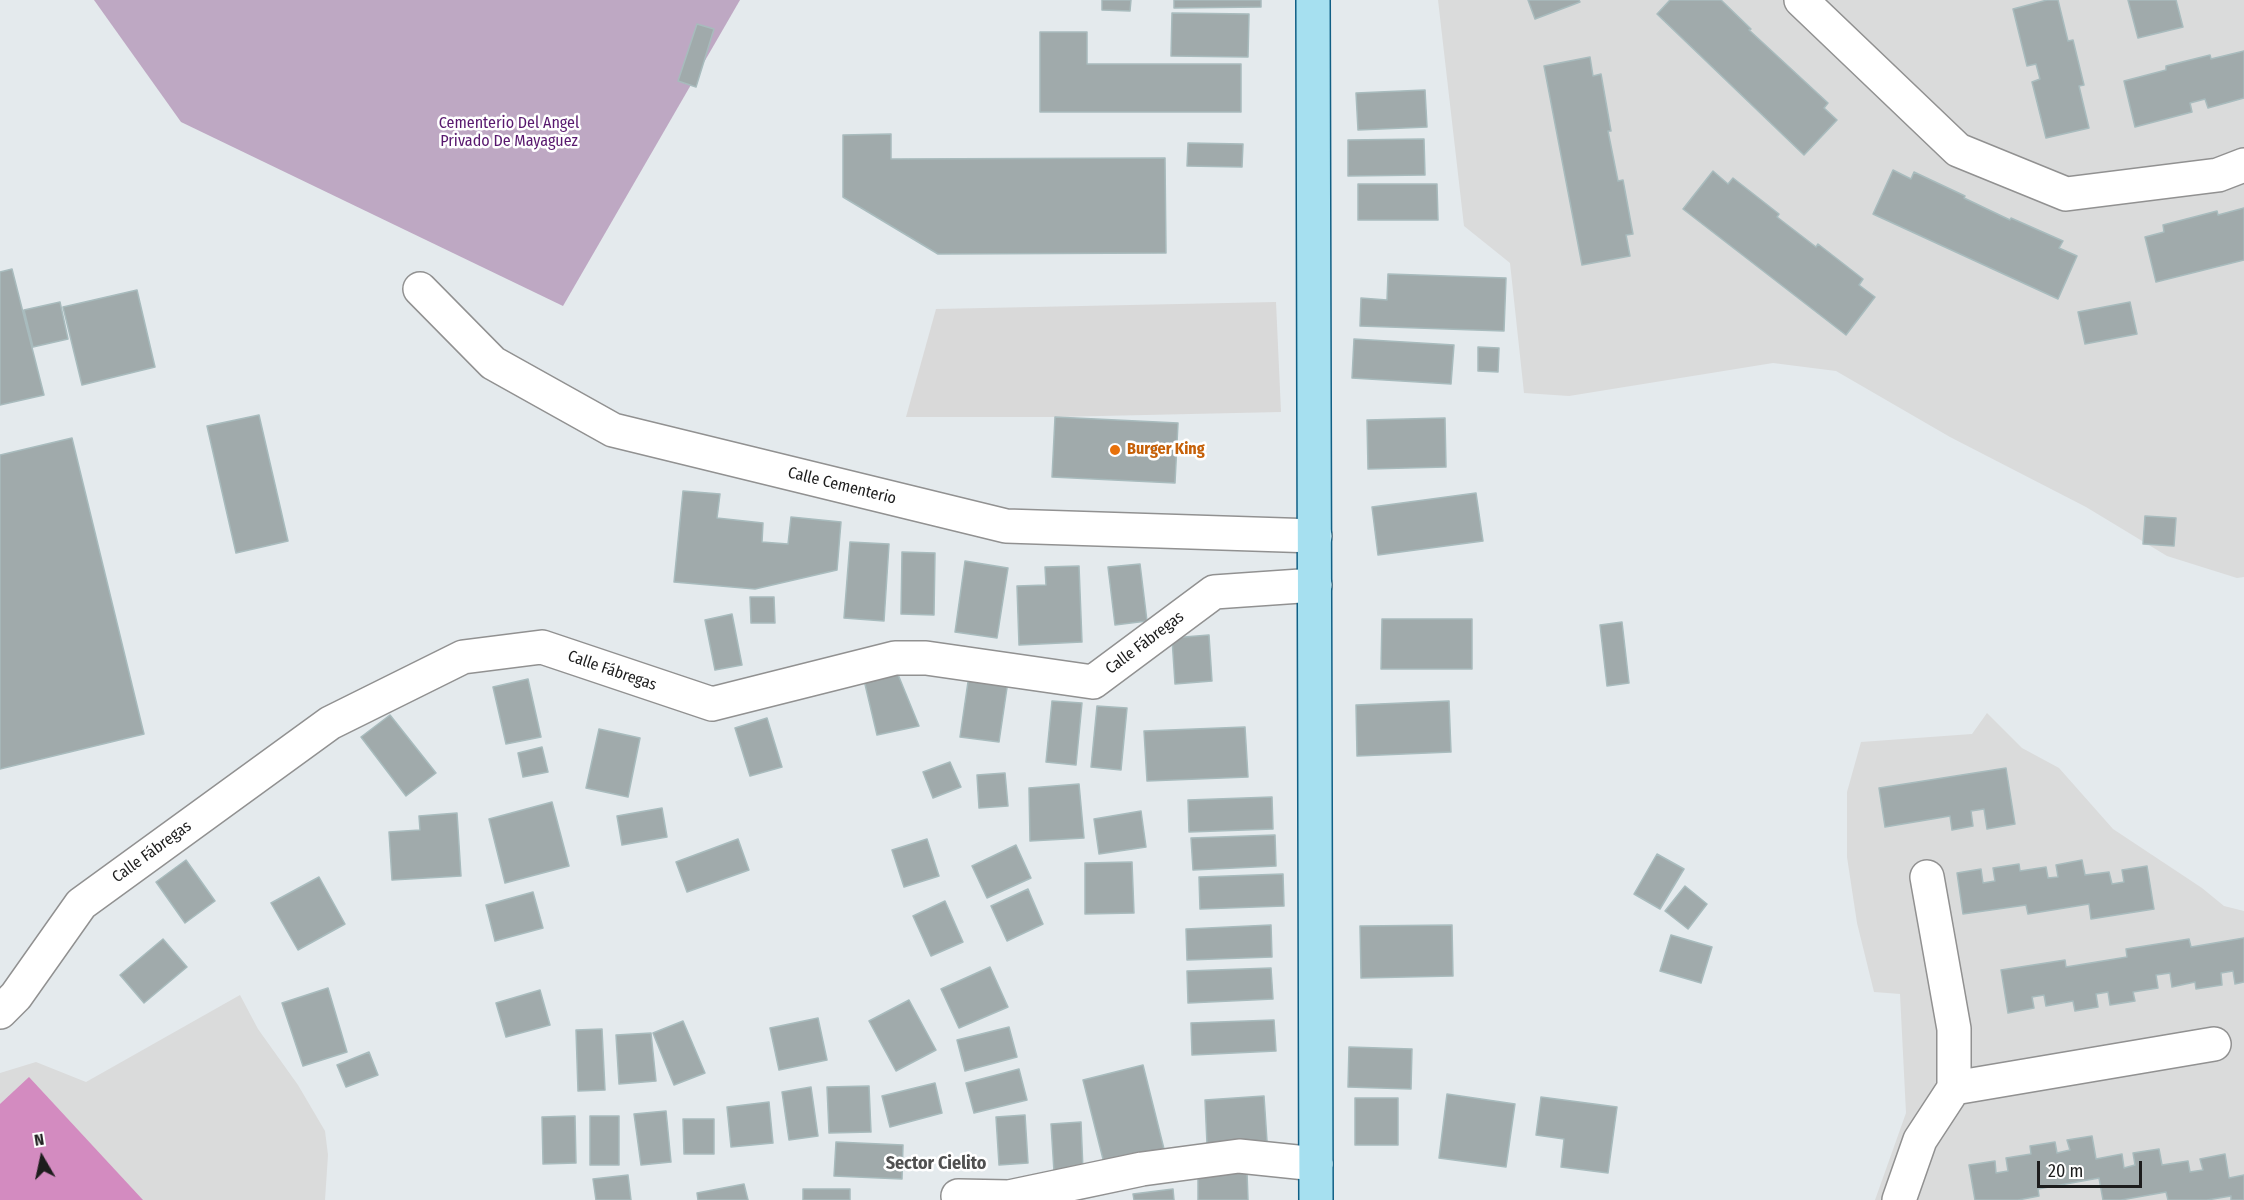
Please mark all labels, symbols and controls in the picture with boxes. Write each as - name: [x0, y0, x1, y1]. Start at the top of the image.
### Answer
- park label: Cementerio Del Angel Privado De Mayaguez: [439, 114, 579, 152]
- place label: Burger King: [1127, 440, 1205, 460]
- marker: Burger King: [1108, 443, 1122, 457]
- street label: Calle Cementerio: [786, 463, 898, 509]
- street label: Calle Fábregas: [1102, 607, 1188, 679]
- street label: Calle Fábregas: [565, 647, 659, 695]
- street label: Calle Fábregas: [109, 817, 195, 887]
- north arrow: [12, 1128, 72, 1188]
- text: N: [33, 1130, 45, 1150]
- scale bar: [2040, 1149, 2145, 1187]
- district label: Sector Cielito: [886, 1153, 986, 1175]
- text: 20 m: [2048, 1160, 2083, 1182]

